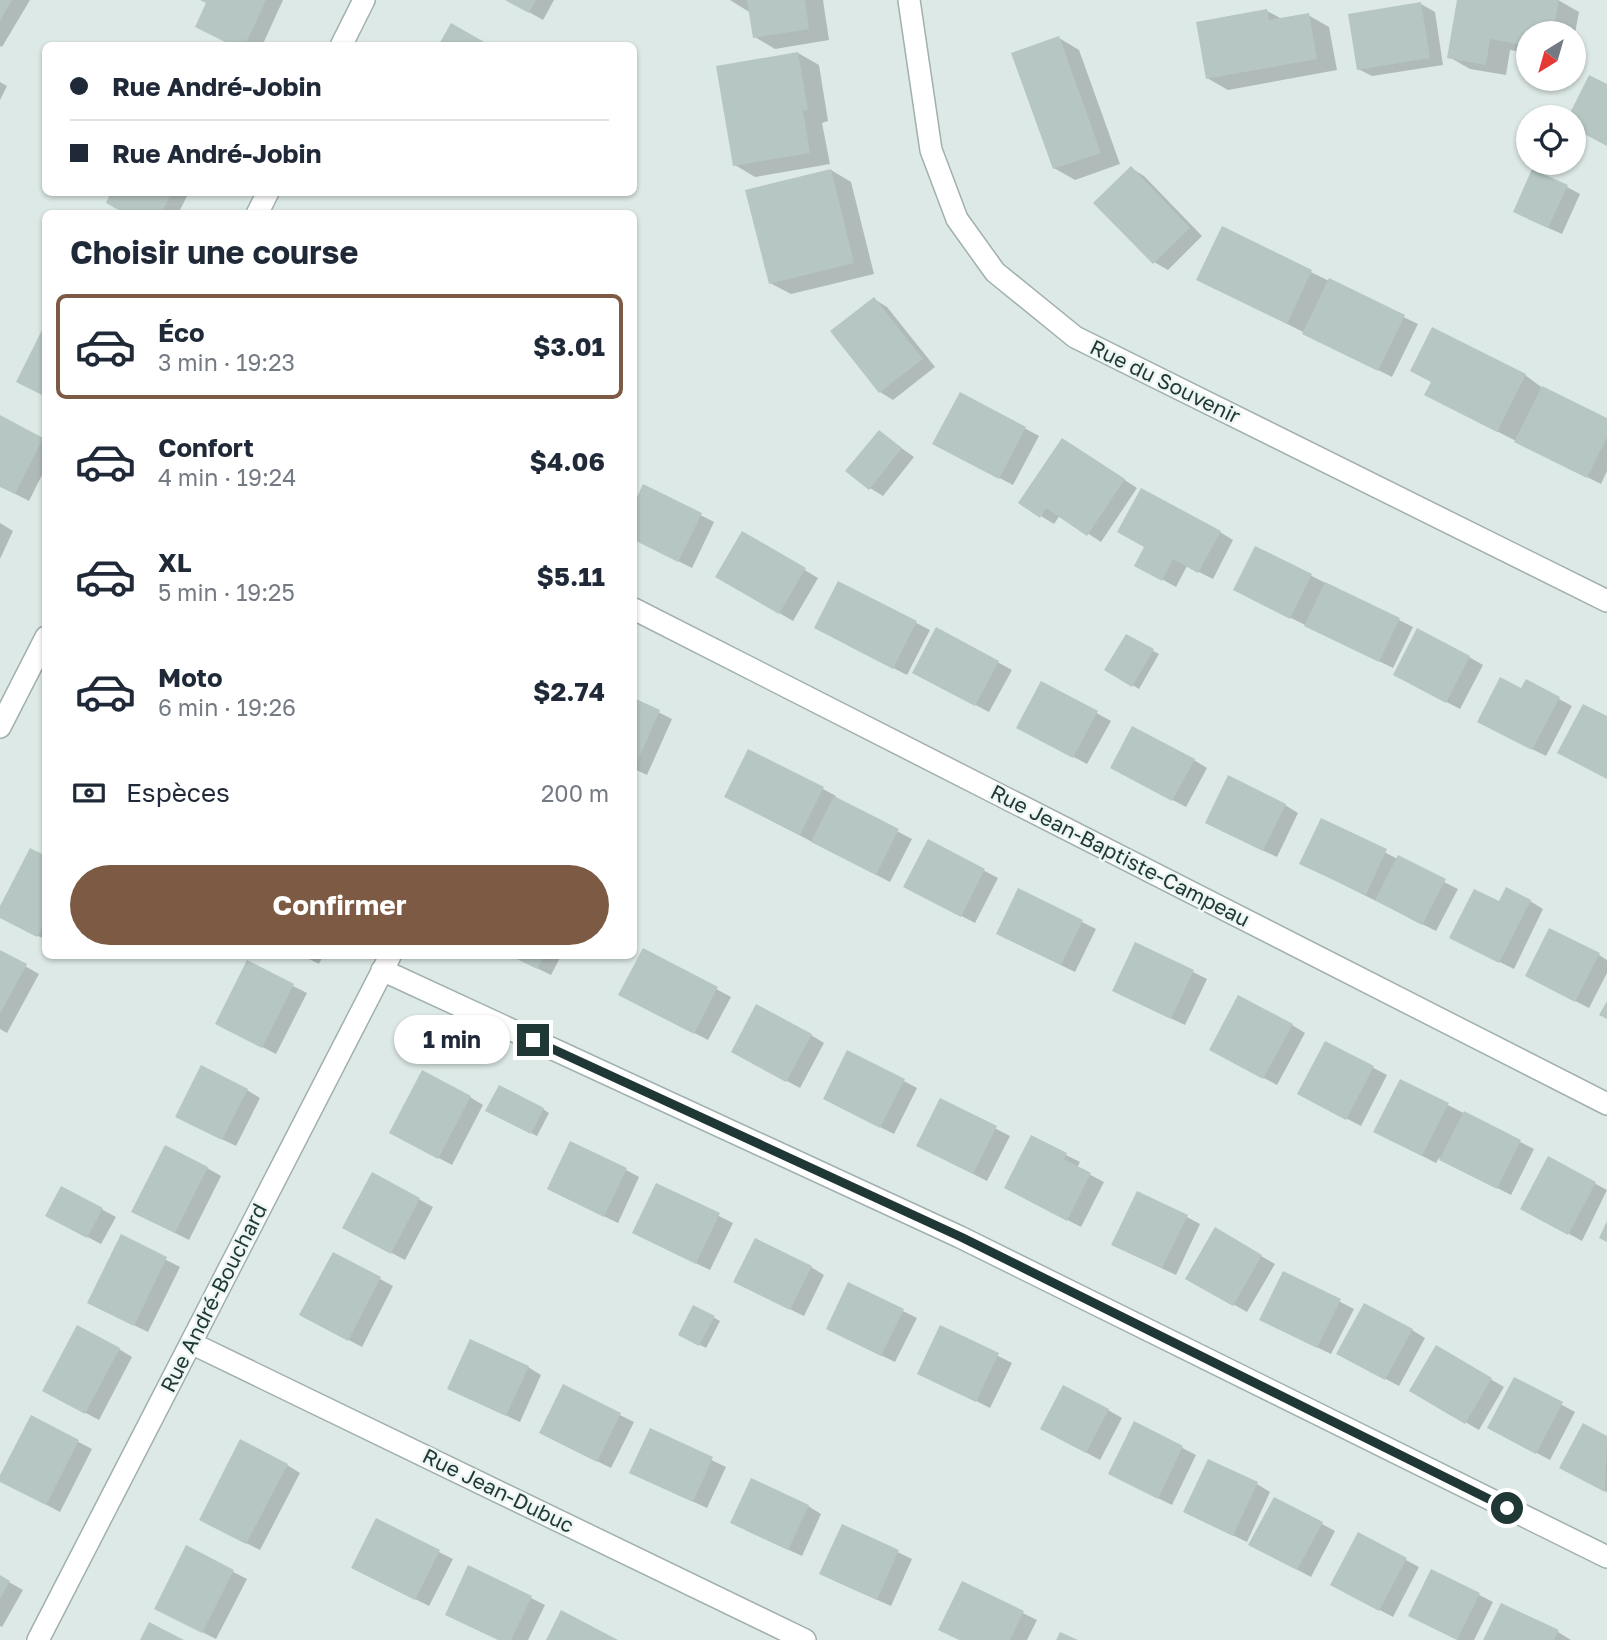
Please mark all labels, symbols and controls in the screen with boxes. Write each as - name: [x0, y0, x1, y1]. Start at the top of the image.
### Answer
- north arrow: [1516, 21, 1586, 91]
- map controls: [1516, 21, 1586, 175]
- text: Rue André-Jobin: [112, 71, 321, 102]
- button: locate: [1516, 105, 1586, 175]
- text: Rue André-Jobin: [112, 138, 321, 169]
- text: Choisir une course: [70, 233, 358, 271]
- icon: car: [74, 315, 137, 378]
- text: Éco: [158, 317, 205, 348]
- text: $3.01: [533, 331, 605, 362]
- street label: Rue du Souvenir: [1086, 333, 1245, 429]
- text: 3 min · 19:23: [158, 348, 295, 376]
- icon: car: [74, 430, 137, 493]
- text: Confort: [158, 432, 254, 463]
- text: $4.06: [530, 446, 605, 477]
- text: 4 min · 19:24: [158, 463, 296, 491]
- icon: car: [74, 545, 137, 608]
- text: XL: [158, 547, 192, 578]
- text: $5.11: [537, 561, 605, 592]
- text: 5 min · 19:25: [158, 578, 295, 606]
- icon: car: [74, 660, 137, 723]
- text: Moto: [158, 662, 223, 693]
- text: $2.74: [533, 676, 605, 707]
- text: 6 min · 19:26: [158, 693, 296, 721]
- icon: cash: [70, 774, 108, 812]
- text: Espèces: [126, 777, 230, 808]
- street label: Rue Jean-Baptiste-Campeau: [986, 778, 1254, 932]
- text: 200 m: [541, 779, 609, 807]
- button: Confirmer: [70, 865, 609, 945]
- callout: 1 min: [393, 1016, 508, 1064]
- route end: [517, 1024, 549, 1056]
- text: 1 min: [423, 1025, 481, 1053]
- street label: Rue André-Bouchard: [154, 1199, 272, 1396]
- street label: Rue Jean-Dubuc: [419, 1442, 578, 1538]
- route start: [1491, 1492, 1523, 1524]

